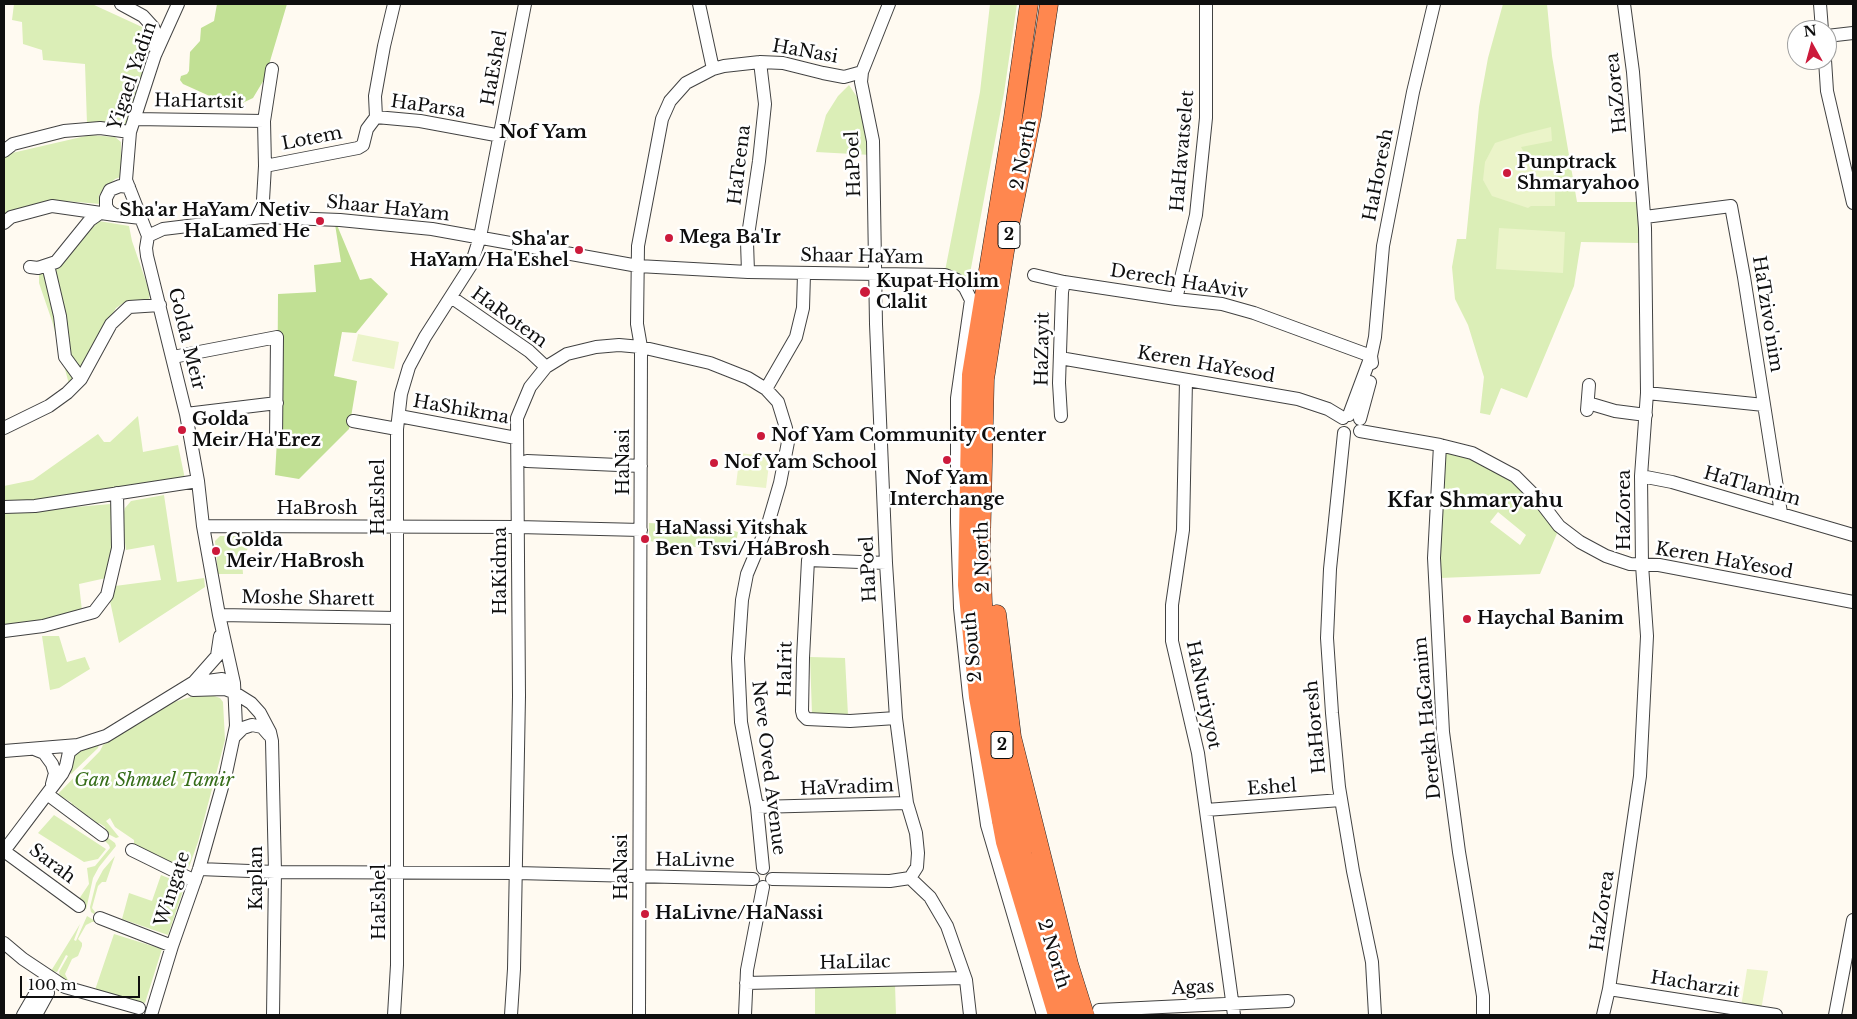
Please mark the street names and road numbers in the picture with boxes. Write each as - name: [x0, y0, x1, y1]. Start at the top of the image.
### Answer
- street label: Yigael Yadin: [104, 19, 162, 133]
- street label: HaEshel: [478, 29, 512, 107]
- street label: HaNasi: [770, 36, 840, 68]
- street label: HaZorea: [1602, 52, 1632, 134]
- street label: HaHavatselet: [1167, 89, 1199, 213]
- street label: HaHartsit: [154, 90, 244, 114]
- street label: HaParsa: [389, 91, 467, 123]
- street label: 2 North: [1007, 118, 1041, 192]
- street label: Lotem: [280, 123, 344, 155]
- street label: HaTeena: [724, 124, 756, 206]
- street label: HaHoresh: [1359, 127, 1399, 223]
- street label: HaPoel: [842, 130, 866, 198]
- street label: Shaar HaYam: [325, 192, 451, 226]
- road number: 2: [998, 222, 1020, 248]
- street label: Shaar HaYam: [800, 245, 924, 269]
- street label: HaTzivo'nim: [1747, 254, 1787, 374]
- street label: Derech HaAviv: [1108, 260, 1250, 304]
- street label: HaRotem: [467, 283, 551, 353]
- street label: Golda Meir: [163, 286, 209, 392]
- street label: HaZayit: [1032, 312, 1054, 386]
- street label: Keren HaYesod: [1136, 342, 1276, 388]
- street label: HaShikma: [411, 391, 511, 429]
- street label: HaNasi: [613, 429, 635, 495]
- street label: HaEshel: [368, 459, 390, 535]
- street label: HaTlamim: [1701, 463, 1803, 511]
- street label: HaZorea: [1614, 470, 1636, 550]
- street label: HaBrosh: [276, 498, 358, 520]
- street label: 2 North: [972, 521, 994, 593]
- street label: HaKidma: [490, 527, 512, 615]
- street label: HaPoel: [856, 535, 882, 603]
- street label: Keren HaYesod: [1654, 538, 1794, 584]
- street label: Moshe Sharett: [241, 587, 375, 611]
- street label: 2 South: [959, 611, 987, 683]
- street label: Derekh HaGanim: [1410, 636, 1446, 800]
- street label: HaNuriyyot: [1181, 639, 1225, 751]
- street label: HaIrit: [775, 641, 797, 697]
- street label: HaHoresh: [1301, 679, 1331, 775]
- street label: Neve Oved Avenue: [747, 680, 789, 856]
- road number: 2: [991, 732, 1013, 758]
- street label: Eshel: [1246, 775, 1298, 801]
- street label: HaVradim: [800, 776, 894, 800]
- street label: HaNasi: [611, 834, 633, 900]
- street label: Sarah: [25, 840, 79, 888]
- street label: Kaplan: [246, 846, 268, 910]
- street label: Wingate: [151, 849, 195, 929]
- street label: HaLivne: [655, 850, 735, 872]
- street label: HaEshel: [369, 864, 391, 940]
- street label: HaZorea: [1587, 869, 1619, 953]
- street label: 2 North: [1032, 917, 1074, 991]
- street label: HaLilac: [819, 952, 891, 974]
- street label: Hacharzit: [1649, 967, 1741, 1003]
- street label: Agas: [1171, 976, 1215, 1000]

